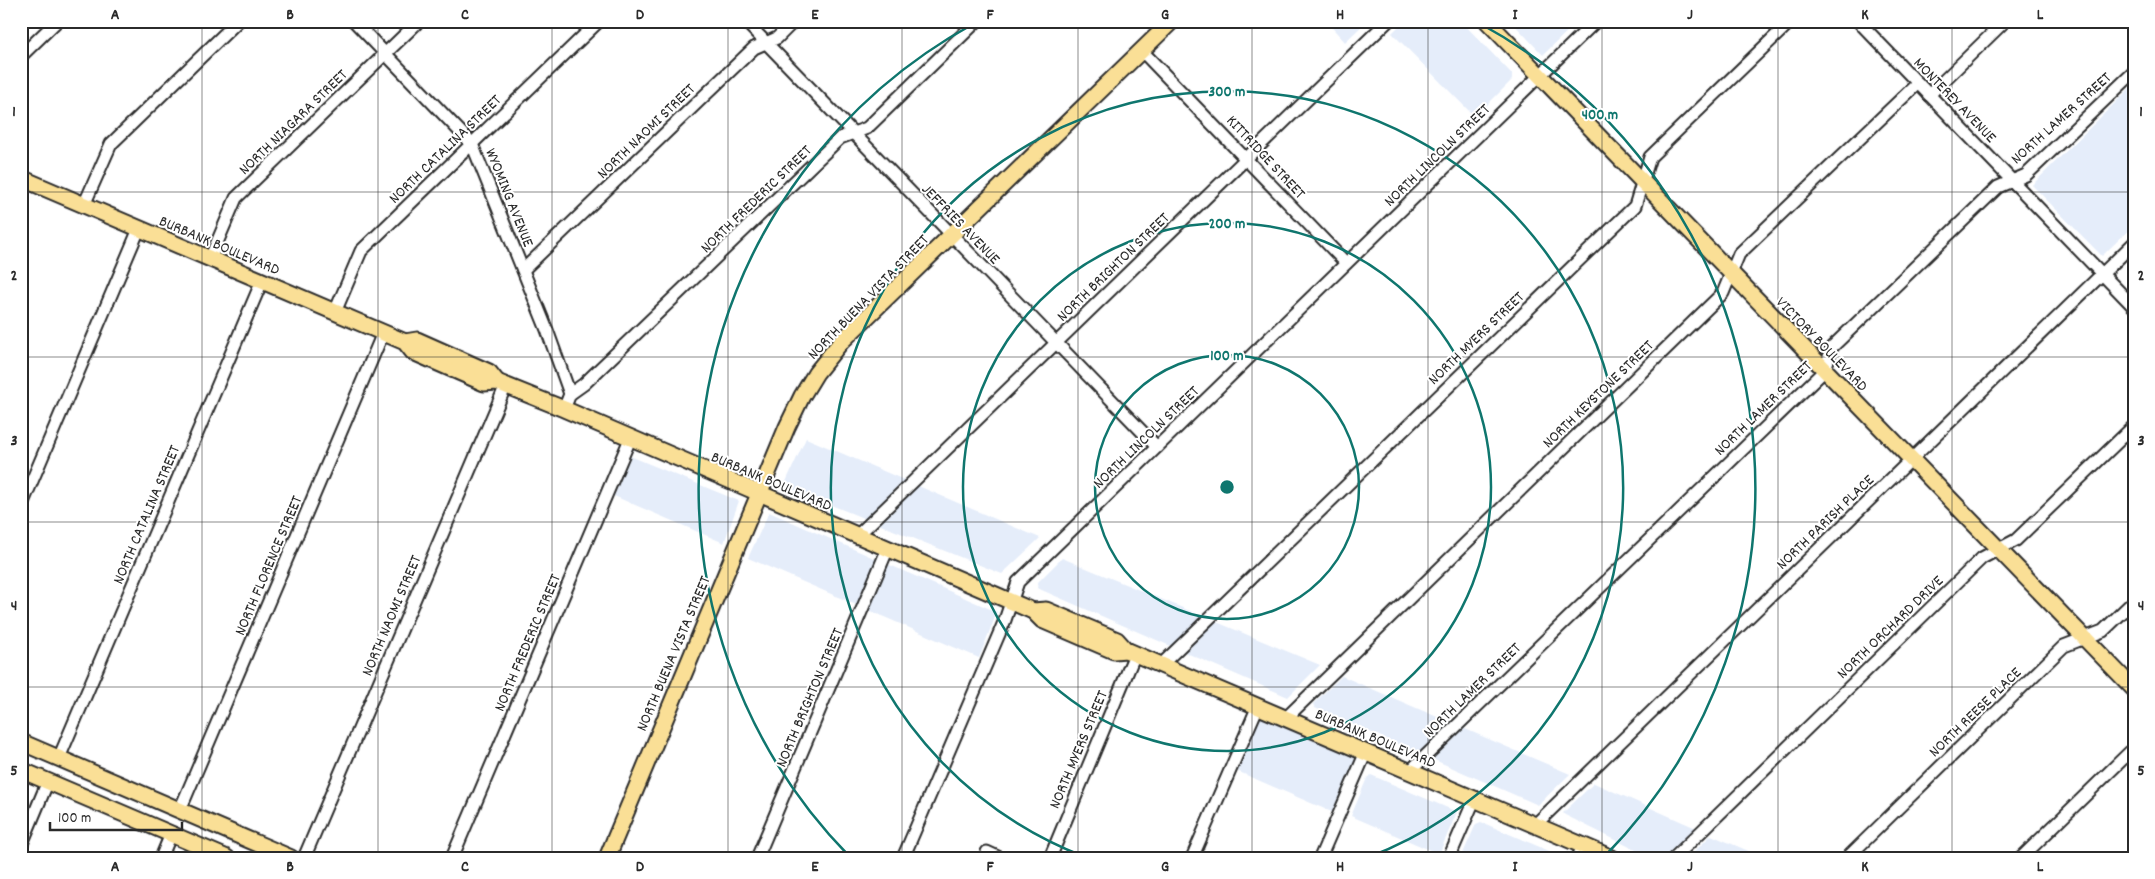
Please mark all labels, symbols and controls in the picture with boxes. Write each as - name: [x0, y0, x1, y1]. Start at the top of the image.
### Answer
- text: A: [111, 4, 120, 27]
- text: B: [286, 4, 294, 27]
- text: C: [461, 4, 469, 27]
- text: D: [636, 4, 645, 27]
- text: E: [811, 4, 819, 27]
- text: F: [986, 4, 994, 27]
- text: G: [1161, 4, 1169, 27]
- text: H: [1336, 4, 1344, 27]
- text: I: [1513, 4, 1519, 27]
- text: J: [1687, 4, 1693, 27]
- text: K: [1861, 4, 1869, 27]
- text: L: [2037, 4, 2044, 27]
- street label: MONTEREY AVENUE: [1907, 53, 2002, 149]
- street label: NORTH NIAGARA STREET: [234, 64, 354, 181]
- street label: NORTH LAMER STREET: [2006, 67, 2118, 170]
- street label: NORTH NAOMI STREET: [592, 78, 702, 185]
- text: 300 m: [1209, 82, 1245, 104]
- street label: NORTH CATALINA STREET: [384, 89, 508, 210]
- street label: NORTH LINCOLN STREET: [1379, 99, 1496, 213]
- text: 1: [12, 101, 16, 124]
- text: 1: [2139, 101, 2143, 124]
- text: 400 m: [1582, 105, 1618, 127]
- street label: KITTRIDGE STREET: [1220, 111, 1311, 205]
- street label: NORTH FREDERIC STREET: [696, 140, 818, 259]
- street label: WYOMING AVENUE: [478, 145, 539, 251]
- street label: JEFFRIES AVENUE: [916, 179, 1005, 271]
- street label: NORTH BRIGHTON STREET: [1052, 207, 1176, 328]
- street label: BURBANK BOULEVARD: [155, 210, 283, 282]
- text: 200 m: [1209, 214, 1245, 236]
- street label: NORTH BUENA VISTA STREET: [803, 229, 935, 366]
- text: 2: [11, 265, 18, 288]
- text: 2: [2138, 265, 2145, 288]
- street label: NORTH MYERS STREET: [1423, 286, 1531, 391]
- street label: VICTORY BOULEVARD: [1770, 292, 1873, 397]
- street label: NORTH KEYSTONE STREET: [1538, 335, 1660, 454]
- text: 100 m: [1210, 346, 1244, 368]
- street label: NORTH LAMER STREET: [1709, 355, 1818, 462]
- street label: NORTH LINCOLN STREET: [1088, 381, 1205, 495]
- text: 3: [10, 430, 18, 453]
- text: 3: [2137, 430, 2145, 453]
- street label: NORTH CATALINA STREET: [108, 441, 187, 588]
- street label: BURBANK BOULEVARD: [707, 446, 835, 518]
- street label: NORTH PARISH PLACE: [1772, 469, 1880, 576]
- centre of rings: [1218, 478, 1236, 496]
- street label: NORTH FLORENCE STREET: [229, 492, 309, 639]
- street label: NORTH NAOMI STREET: [356, 551, 428, 680]
- street label: NORTH FREDERIC STREET: [489, 570, 568, 715]
- street label: NORTH ORCHARD DRIVE: [1832, 570, 1950, 685]
- street label: NORTH BUENA VISTA STREET: [631, 572, 718, 735]
- text: 4: [11, 595, 17, 618]
- text: 4: [2138, 595, 2144, 618]
- street label: NORTH BRIGHTON STREET: [771, 624, 850, 771]
- street label: NORTH LAMER STREET: [1418, 637, 1527, 744]
- street label: NORTH REESE PLACE: [1924, 662, 2028, 763]
- street label: NORTH MYERS STREET: [1044, 687, 1115, 813]
- street label: BURBANK BOULEVARD: [1311, 703, 1439, 775]
- text: 5: [10, 760, 18, 783]
- text: 5: [2137, 760, 2145, 783]
- scale bar: [50, 799, 182, 831]
- text: 100 m: [58, 808, 91, 830]
- text: A: [111, 856, 120, 879]
- text: B: [286, 856, 294, 879]
- text: C: [461, 856, 469, 879]
- text: D: [636, 856, 645, 879]
- text: E: [811, 856, 819, 879]
- text: F: [986, 856, 994, 879]
- text: G: [1161, 856, 1169, 879]
- text: H: [1336, 856, 1344, 879]
- text: I: [1513, 856, 1519, 879]
- text: J: [1687, 856, 1693, 879]
- text: K: [1861, 856, 1869, 879]
- text: L: [2037, 856, 2044, 879]

